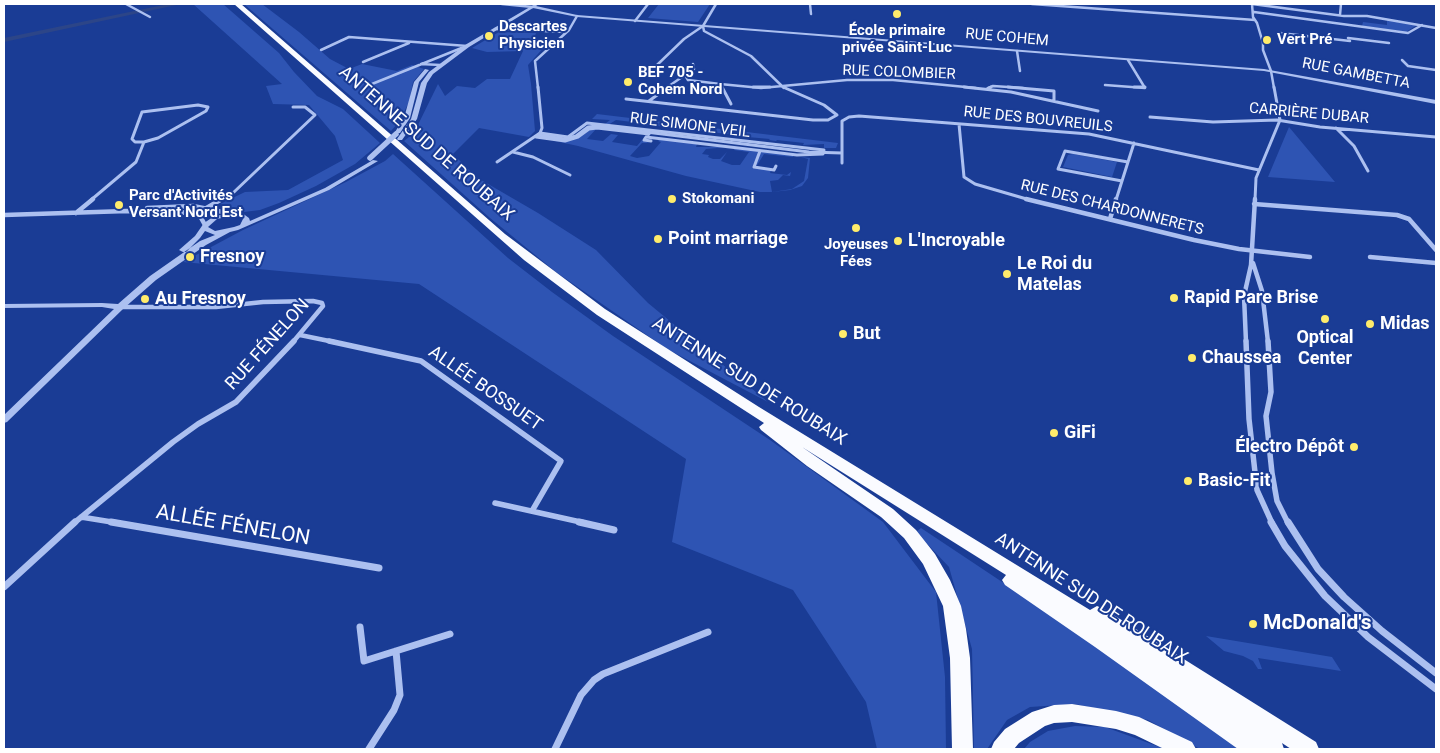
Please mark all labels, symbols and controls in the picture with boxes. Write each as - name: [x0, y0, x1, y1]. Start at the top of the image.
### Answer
- marker: École primaire privée Saint-Luc: [891, 8, 903, 20]
- place label: Descartes Physicien: [499, 18, 567, 53]
- place label: École primaire privée Saint-Luc: [842, 22, 952, 57]
- street label: RUE COHEM: [965, 25, 1049, 51]
- marker: Descartes Physicien: [483, 30, 495, 42]
- place label: Vert Pré: [1277, 31, 1332, 49]
- marker: Vert Pré: [1261, 34, 1273, 46]
- street label: RUE GAMBETTA: [1301, 55, 1411, 93]
- street label: ANTENNE SUD DE ROUBAIX: [334, 62, 518, 226]
- street label: RUE COLOMBIER: [842, 62, 956, 84]
- place label: BEF 705 - Cohem Nord: [638, 64, 722, 99]
- marker: BEF 705 - Cohem Nord: [622, 76, 634, 88]
- street label: CARRIÈRE DUBAR: [1248, 100, 1370, 128]
- street label: RUE DES BOUVREUILS: [963, 103, 1113, 137]
- street label: RUE SIMONE VEIL: [629, 110, 751, 142]
- street label: RUE DES CHARDONNERETS: [1019, 177, 1205, 239]
- place label: Parc d'Activités Versant Nord Est: [129, 187, 243, 222]
- place label: Stokomani: [682, 190, 754, 208]
- marker: Stokomani: [666, 193, 678, 205]
- marker: Parc d'Activités Versant Nord Est: [113, 199, 125, 211]
- marker: Joyeuses Fées: [850, 222, 862, 234]
- place label: Point marriage: [668, 228, 788, 250]
- place label: L'Incroyable: [908, 230, 1005, 252]
- marker: Point marriage: [652, 233, 664, 245]
- marker: L'Incroyable: [892, 235, 904, 247]
- place label: Joyeuses Fées: [824, 236, 888, 271]
- place label: Fresnoy: [200, 246, 264, 268]
- marker: Fresnoy: [184, 251, 196, 263]
- place label: Le Roi du Matelas: [1017, 253, 1092, 296]
- marker: Le Roi du Matelas: [1001, 268, 1013, 280]
- place label: Rapid Pare Brise: [1184, 287, 1318, 309]
- place label: Au Fresnoy: [155, 288, 246, 310]
- marker: Rapid Pare Brise: [1168, 292, 1180, 304]
- marker: Au Fresnoy: [139, 293, 151, 305]
- street label: RUE FÉNELON: [221, 295, 315, 395]
- street label: ANTENNE SUD DE ROUBAIX: [648, 313, 850, 451]
- marker: Optical Center: [1319, 313, 1331, 325]
- place label: Midas: [1380, 313, 1430, 335]
- marker: Midas: [1364, 318, 1376, 330]
- place label: But: [853, 323, 881, 345]
- place label: Optical Center: [1296, 327, 1354, 369]
- marker: But: [837, 328, 849, 340]
- street label: ALLÉE BOSSUET: [424, 342, 546, 436]
- place label: Chaussea: [1202, 347, 1281, 369]
- marker: Chaussea: [1186, 352, 1198, 364]
- place label: GiFi: [1064, 422, 1096, 444]
- marker: GiFi: [1048, 427, 1060, 439]
- place label: Électro Dépôt: [1235, 436, 1344, 458]
- marker: Électro Dépôt: [1348, 441, 1360, 453]
- place label: Basic-Fit: [1198, 470, 1270, 492]
- marker: Basic-Fit: [1182, 475, 1194, 487]
- street label: ALLÉE FÉNELON: [154, 500, 312, 552]
- street label: ANTENNE SUD DE ROUBAIX: [991, 529, 1191, 669]
- place label: McDonald's: [1263, 611, 1371, 637]
- marker: McDonald's: [1247, 618, 1259, 630]

